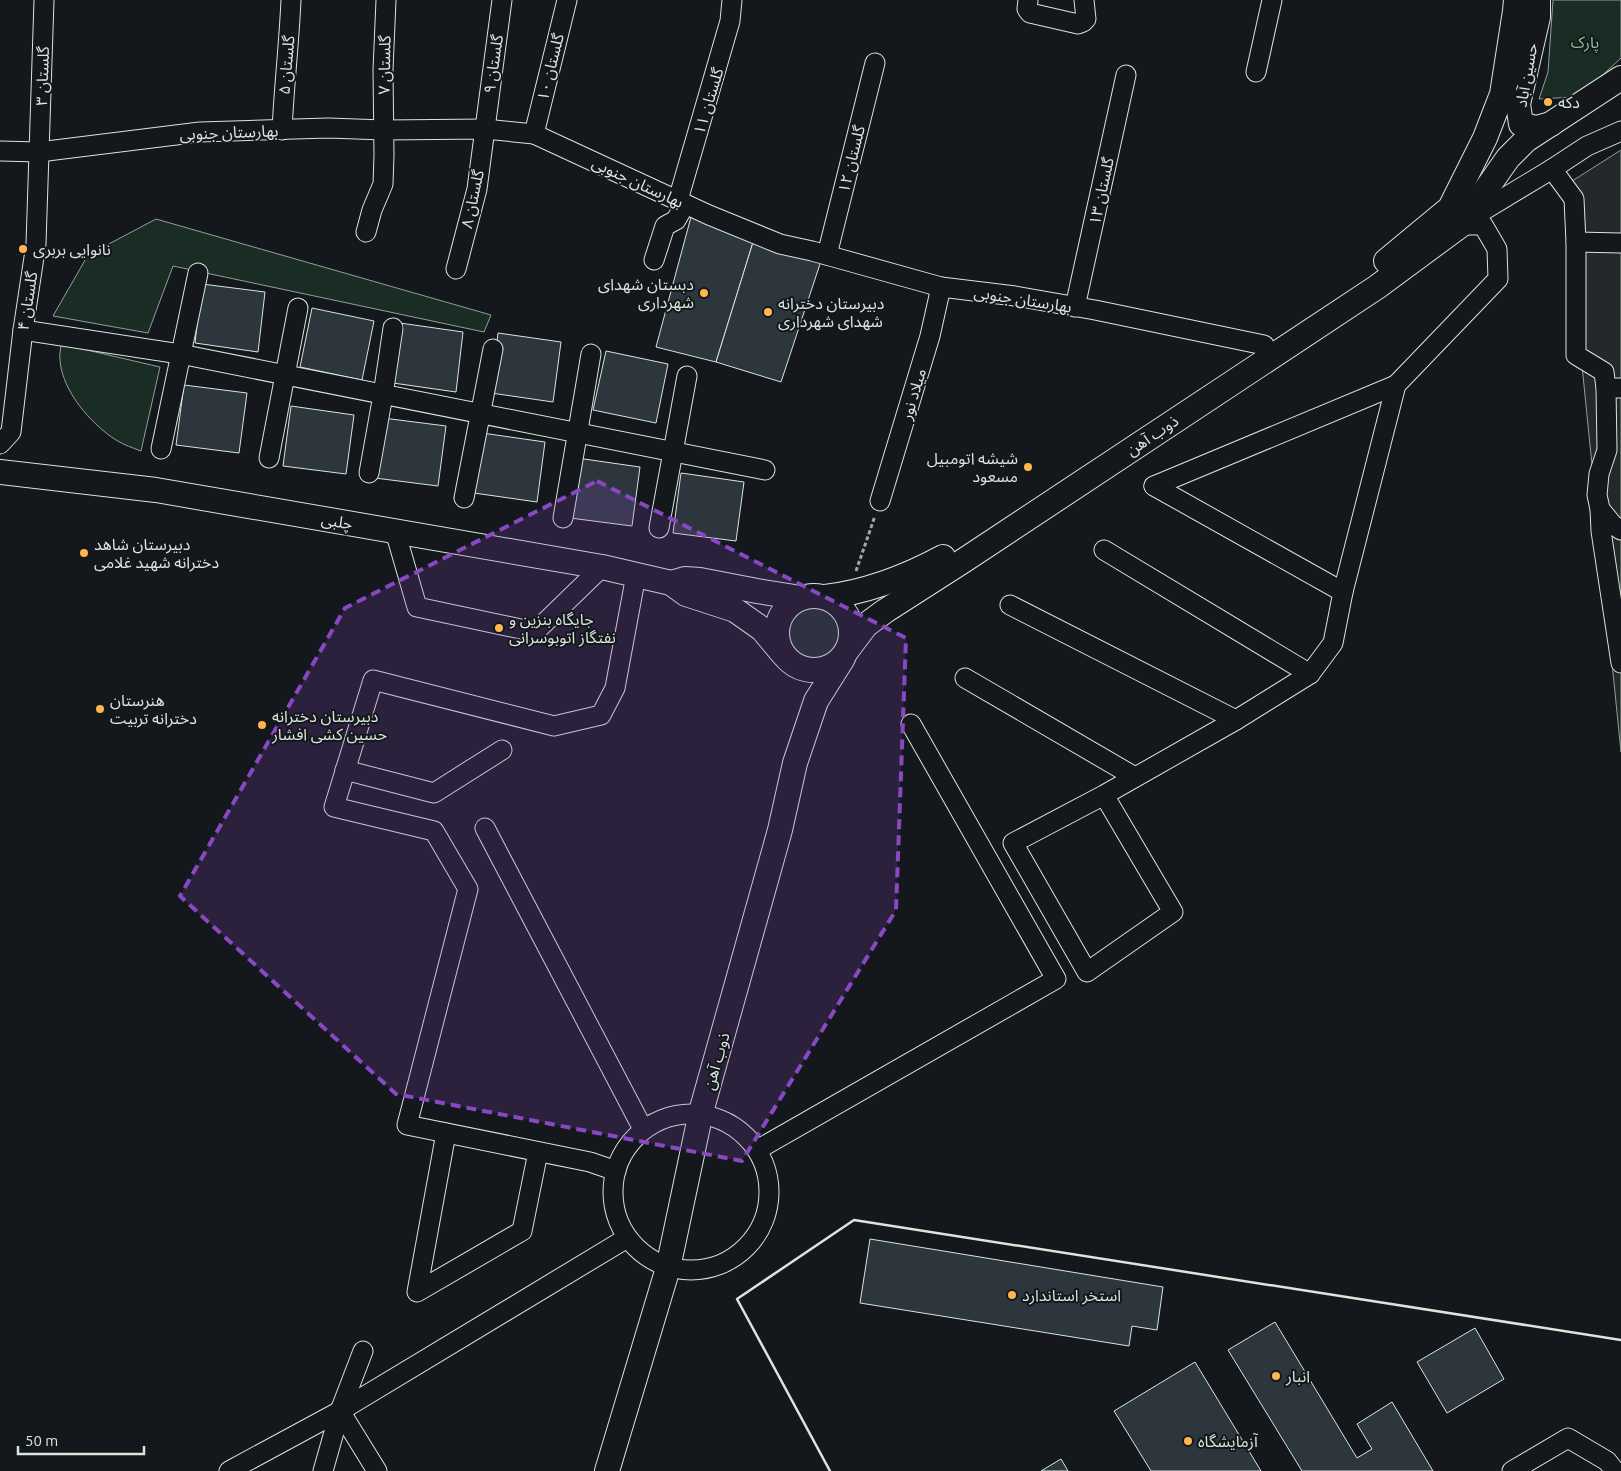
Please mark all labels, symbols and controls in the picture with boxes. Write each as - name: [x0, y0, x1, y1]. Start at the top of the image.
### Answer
- street label: گلستان ۱۰: [533, 31, 568, 103]
- street label: گلستان ۹: [480, 33, 507, 95]
- park label: پارک: [1571, 33, 1599, 53]
- street label: گلستان ۵: [274, 34, 299, 95]
- street label: گلستان ۷: [374, 35, 395, 95]
- street label: حسین آباد: [1512, 42, 1541, 109]
- street label: گلستان ۳: [32, 46, 53, 106]
- street label: گلستان ۱۱: [689, 65, 728, 137]
- place label: دکه: [1558, 93, 1580, 111]
- marker: دکه: [1542, 96, 1554, 108]
- street label: بهارستان جنوبی: [179, 121, 279, 144]
- street label: گلستان ۱۲: [834, 123, 869, 195]
- street label: بهارستان جنوبی: [589, 153, 687, 212]
- street label: گلستان ۱۳: [1085, 155, 1118, 227]
- street label: گلستان ۸: [457, 168, 488, 230]
- place label: نانوایی بربری: [33, 240, 111, 259]
- marker: نانوایی بربری: [17, 243, 29, 255]
- street label: گلستان ۴: [13, 270, 42, 332]
- place label: دبستان شهدای شهرداری: [598, 275, 694, 312]
- street label: بهارستان جنوبی: [973, 282, 1073, 317]
- marker: دبستان شهدای شهرداری: [698, 287, 710, 299]
- place label: دبیرستان دخترانه شهدای شهرداری: [778, 294, 884, 331]
- marker: دبیرستان دخترانه شهدای شهرداری: [762, 306, 774, 318]
- street label: میلاد نور: [896, 366, 930, 423]
- street label: ذوب آهن: [1123, 411, 1182, 460]
- place label: شیشه اتومبیل مسعود: [927, 449, 1018, 486]
- marker: شیشه اتومبیل مسعود: [1022, 461, 1034, 473]
- street label: چلبی: [320, 509, 354, 535]
- place label: دبیرستان شاهد دخترانه شهید غلامی: [94, 535, 219, 572]
- marker: دبیرستان شاهد دخترانه شهید غلامی: [78, 547, 90, 559]
- place label: جایگاه بنزین و نفتگاز اتوبوسرانی: [509, 610, 616, 647]
- marker: جایگاه بنزین و نفتگاز اتوبوسرانی: [493, 622, 505, 634]
- place label: هنرستان دخترانه تربیت: [110, 691, 197, 728]
- marker: هنرستان دخترانه تربیت: [94, 703, 106, 715]
- place label: دبیرستان دخترانه حسین کشی افشار: [271, 707, 387, 744]
- marker: دبیرستان دخترانه حسین کشی افشار: [256, 719, 268, 731]
- street label: ذوب آهن: [699, 1030, 734, 1092]
- place label: استخر استاندارد: [1022, 1286, 1121, 1305]
- marker: استخر استاندارد: [1006, 1289, 1018, 1301]
- place label: انبار: [1285, 1367, 1310, 1386]
- marker: انبار: [1270, 1370, 1282, 1382]
- scale bar: [18, 1424, 144, 1456]
- text: 50 m: [25, 1432, 58, 1449]
- place label: آزمایشگاه: [1198, 1432, 1259, 1451]
- marker: آزمایشگاه: [1182, 1435, 1194, 1447]

